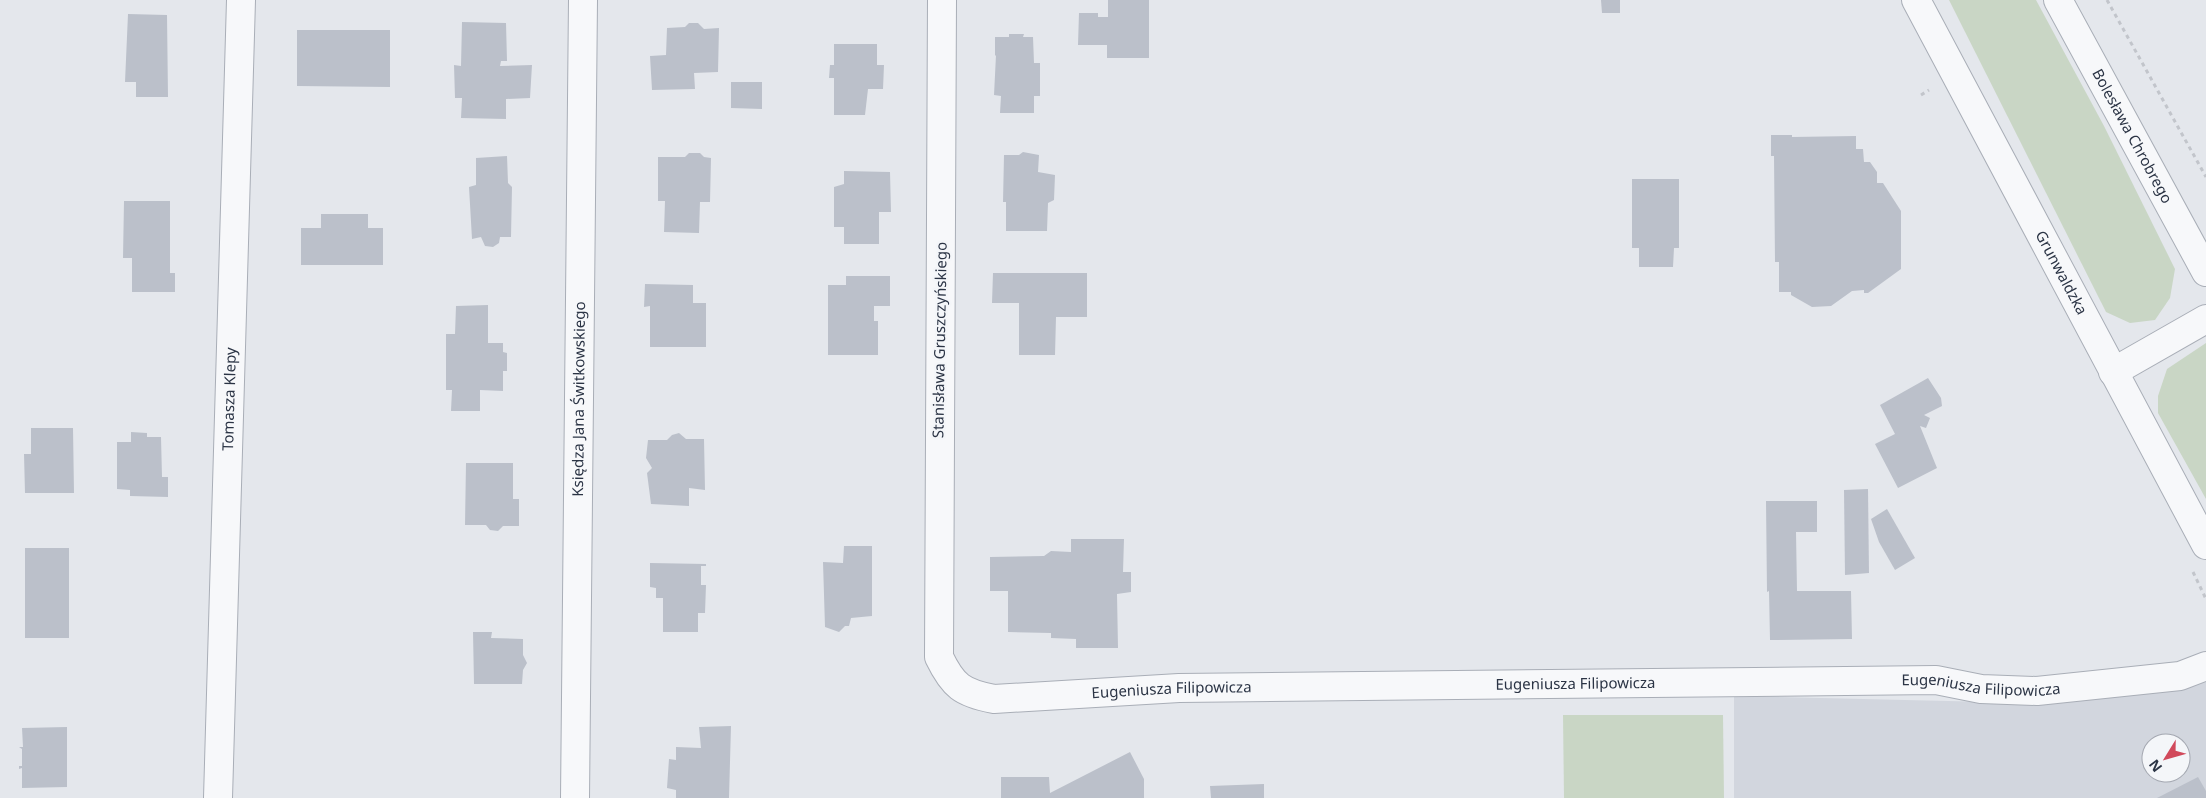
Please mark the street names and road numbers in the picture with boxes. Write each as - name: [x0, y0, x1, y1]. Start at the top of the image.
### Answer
- street label: Bolesława Chrobrego: [2088, 65, 2178, 207]
- street label: Grunwaldzka: [2031, 227, 2093, 318]
- street label: Stanisława Gruszczyńskiego: [927, 242, 951, 438]
- street label: Księdza Jana Świtkowskiego: [567, 301, 589, 497]
- street label: Tomasza Klepy: [217, 347, 240, 451]
- street label: Eugeniusza Filipowicza: [1901, 669, 2061, 700]
- street label: Eugeniusza Filipowicza: [1495, 672, 1656, 694]
- street label: Eugeniusza Filipowicza: [1091, 676, 1252, 702]

